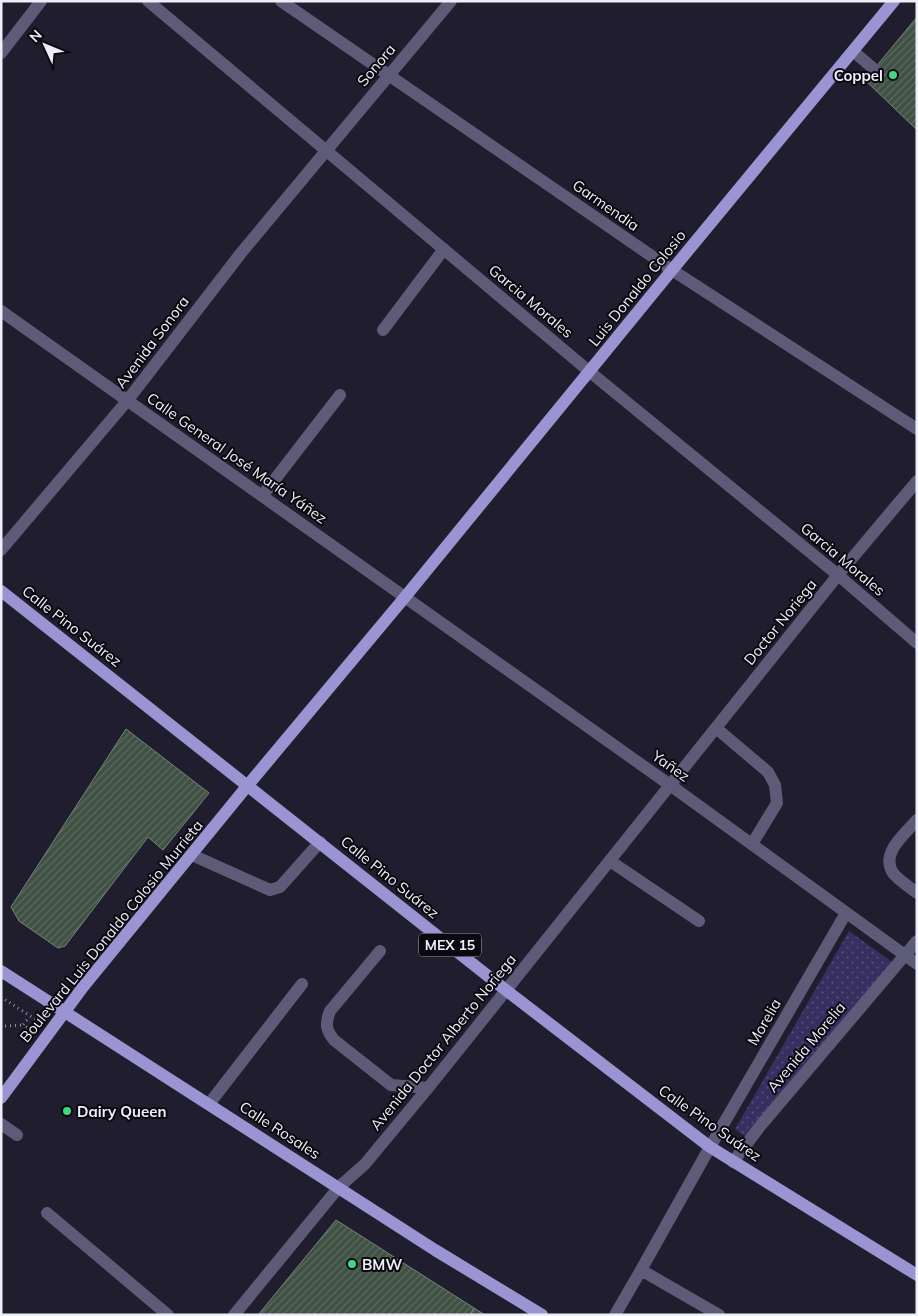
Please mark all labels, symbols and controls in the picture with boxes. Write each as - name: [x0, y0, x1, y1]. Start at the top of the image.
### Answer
- north arrow: [20, 20, 70, 70]
- text: N: [26, 26, 46, 46]
- street label: Sonora: [353, 40, 399, 90]
- place label: Coppel: [834, 66, 883, 85]
- marker: Coppel: [887, 69, 899, 81]
- street label: Garmendia: [569, 175, 643, 235]
- street label: Luis Donaldo Colosio: [584, 226, 690, 350]
- street label: Garcia Morales: [485, 260, 577, 342]
- street label: Avenida Sonora: [111, 292, 193, 392]
- street label: Calle General José María Yáñez: [143, 388, 331, 528]
- street label: Garcia Morales: [797, 518, 889, 600]
- street label: Doctor Noriega: [739, 575, 821, 669]
- street label: Calle Pino Suárez: [18, 581, 126, 671]
- street label: Yañez: [648, 746, 694, 786]
- street label: Boulevard Luis Donaldo Colosio Murrieta: [15, 816, 207, 1046]
- street label: Calle Pino Suárez: [337, 832, 443, 923]
- road number: MEX 15: [419, 934, 481, 956]
- street label: Avenida Doctor Alberto Noriega: [366, 950, 520, 1134]
- street label: Morelia: [743, 995, 785, 1049]
- street label: Avenida Morelia: [763, 998, 849, 1096]
- street label: Calle Pino Suárez: [655, 1080, 765, 1166]
- street label: Calle Rosales: [236, 1097, 324, 1163]
- place label: Dairy Queen: [77, 1102, 166, 1121]
- marker: Dairy Queen: [61, 1105, 73, 1117]
- place label: BMW: [362, 1255, 402, 1274]
- marker: BMW: [346, 1258, 358, 1270]

